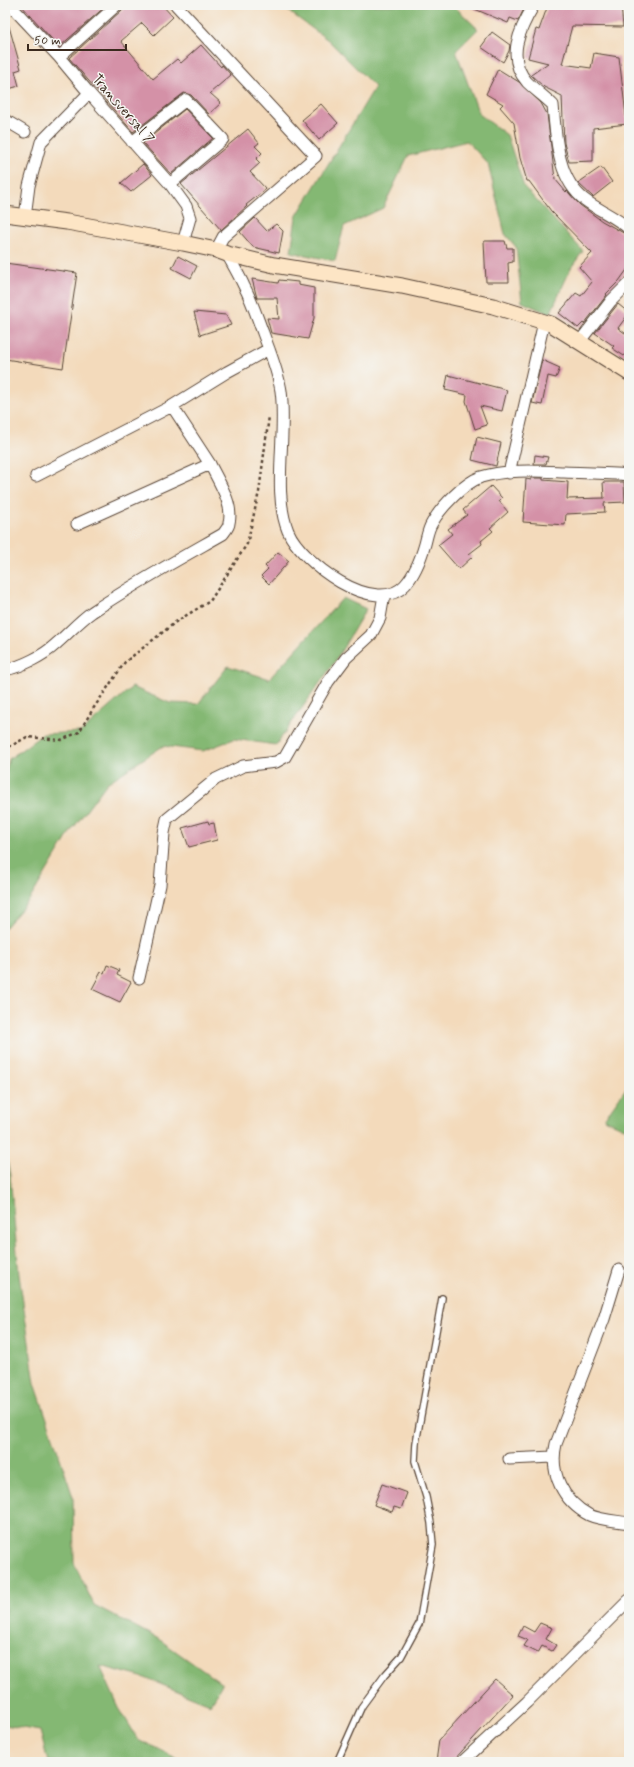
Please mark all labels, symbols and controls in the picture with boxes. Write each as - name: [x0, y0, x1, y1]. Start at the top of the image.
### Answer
- scale bar: [28, 26, 126, 52]
- text: 50 m: [34, 33, 61, 49]
- street label: Transversal 7: [88, 71, 158, 148]

